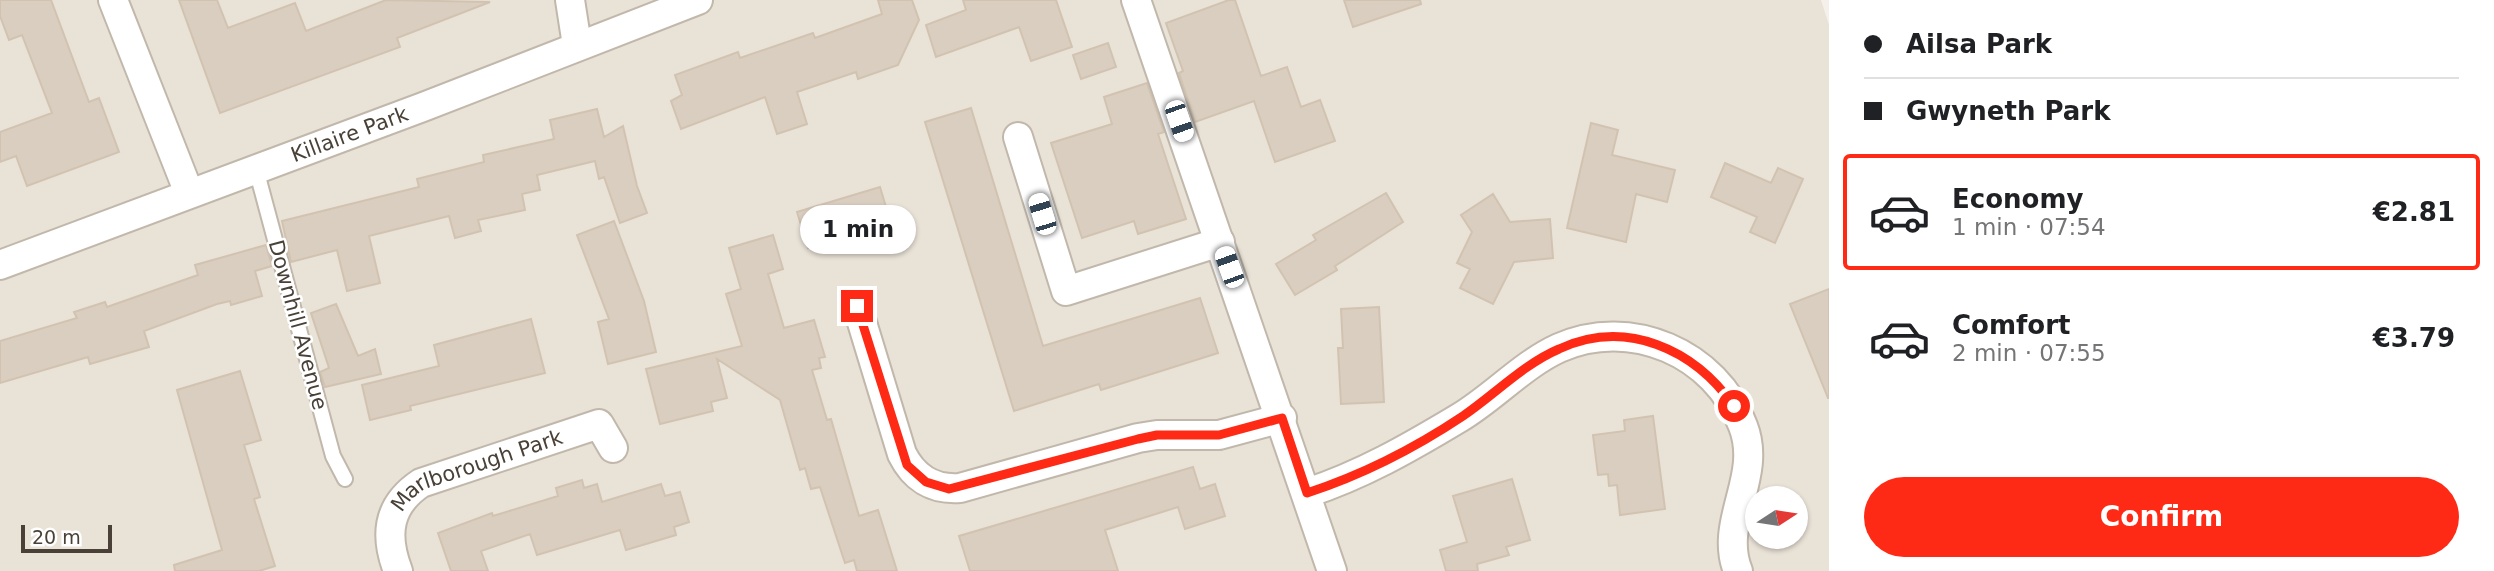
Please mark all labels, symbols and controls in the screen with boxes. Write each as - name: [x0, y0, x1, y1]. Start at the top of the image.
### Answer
- text: Ailsa Park: [1906, 29, 2052, 59]
- text: Gwyneth Park: [1906, 96, 2110, 126]
- car: [1163, 98, 1196, 144]
- street label: Killaire Park: [287, 101, 412, 167]
- icon: car: [1868, 181, 1931, 244]
- text: Economy: [1952, 184, 2083, 214]
- car: [1026, 191, 1059, 237]
- text: €2.81: [2373, 197, 2455, 227]
- callout: 1 min: [799, 204, 915, 254]
- text: 1 min · 07:54: [1952, 214, 2106, 240]
- text: 1 min: [822, 216, 894, 242]
- street label: Downhill Avenue: [264, 237, 332, 413]
- car: [1212, 244, 1247, 290]
- route end: [841, 290, 873, 322]
- icon: car: [1868, 307, 1931, 370]
- text: Comfort: [1952, 310, 2070, 340]
- text: €3.79: [2373, 323, 2455, 353]
- text: 2 min · 07:55: [1952, 340, 2106, 366]
- route start: [1718, 390, 1750, 422]
- street label: Marlborough Park: [386, 425, 566, 516]
- button: Confirm: [1864, 477, 2459, 557]
- north arrow: [1745, 486, 1808, 550]
- map controls: [1745, 486, 1808, 549]
- scale bar: [21, 522, 112, 554]
- text: 20 m: [32, 526, 81, 548]

